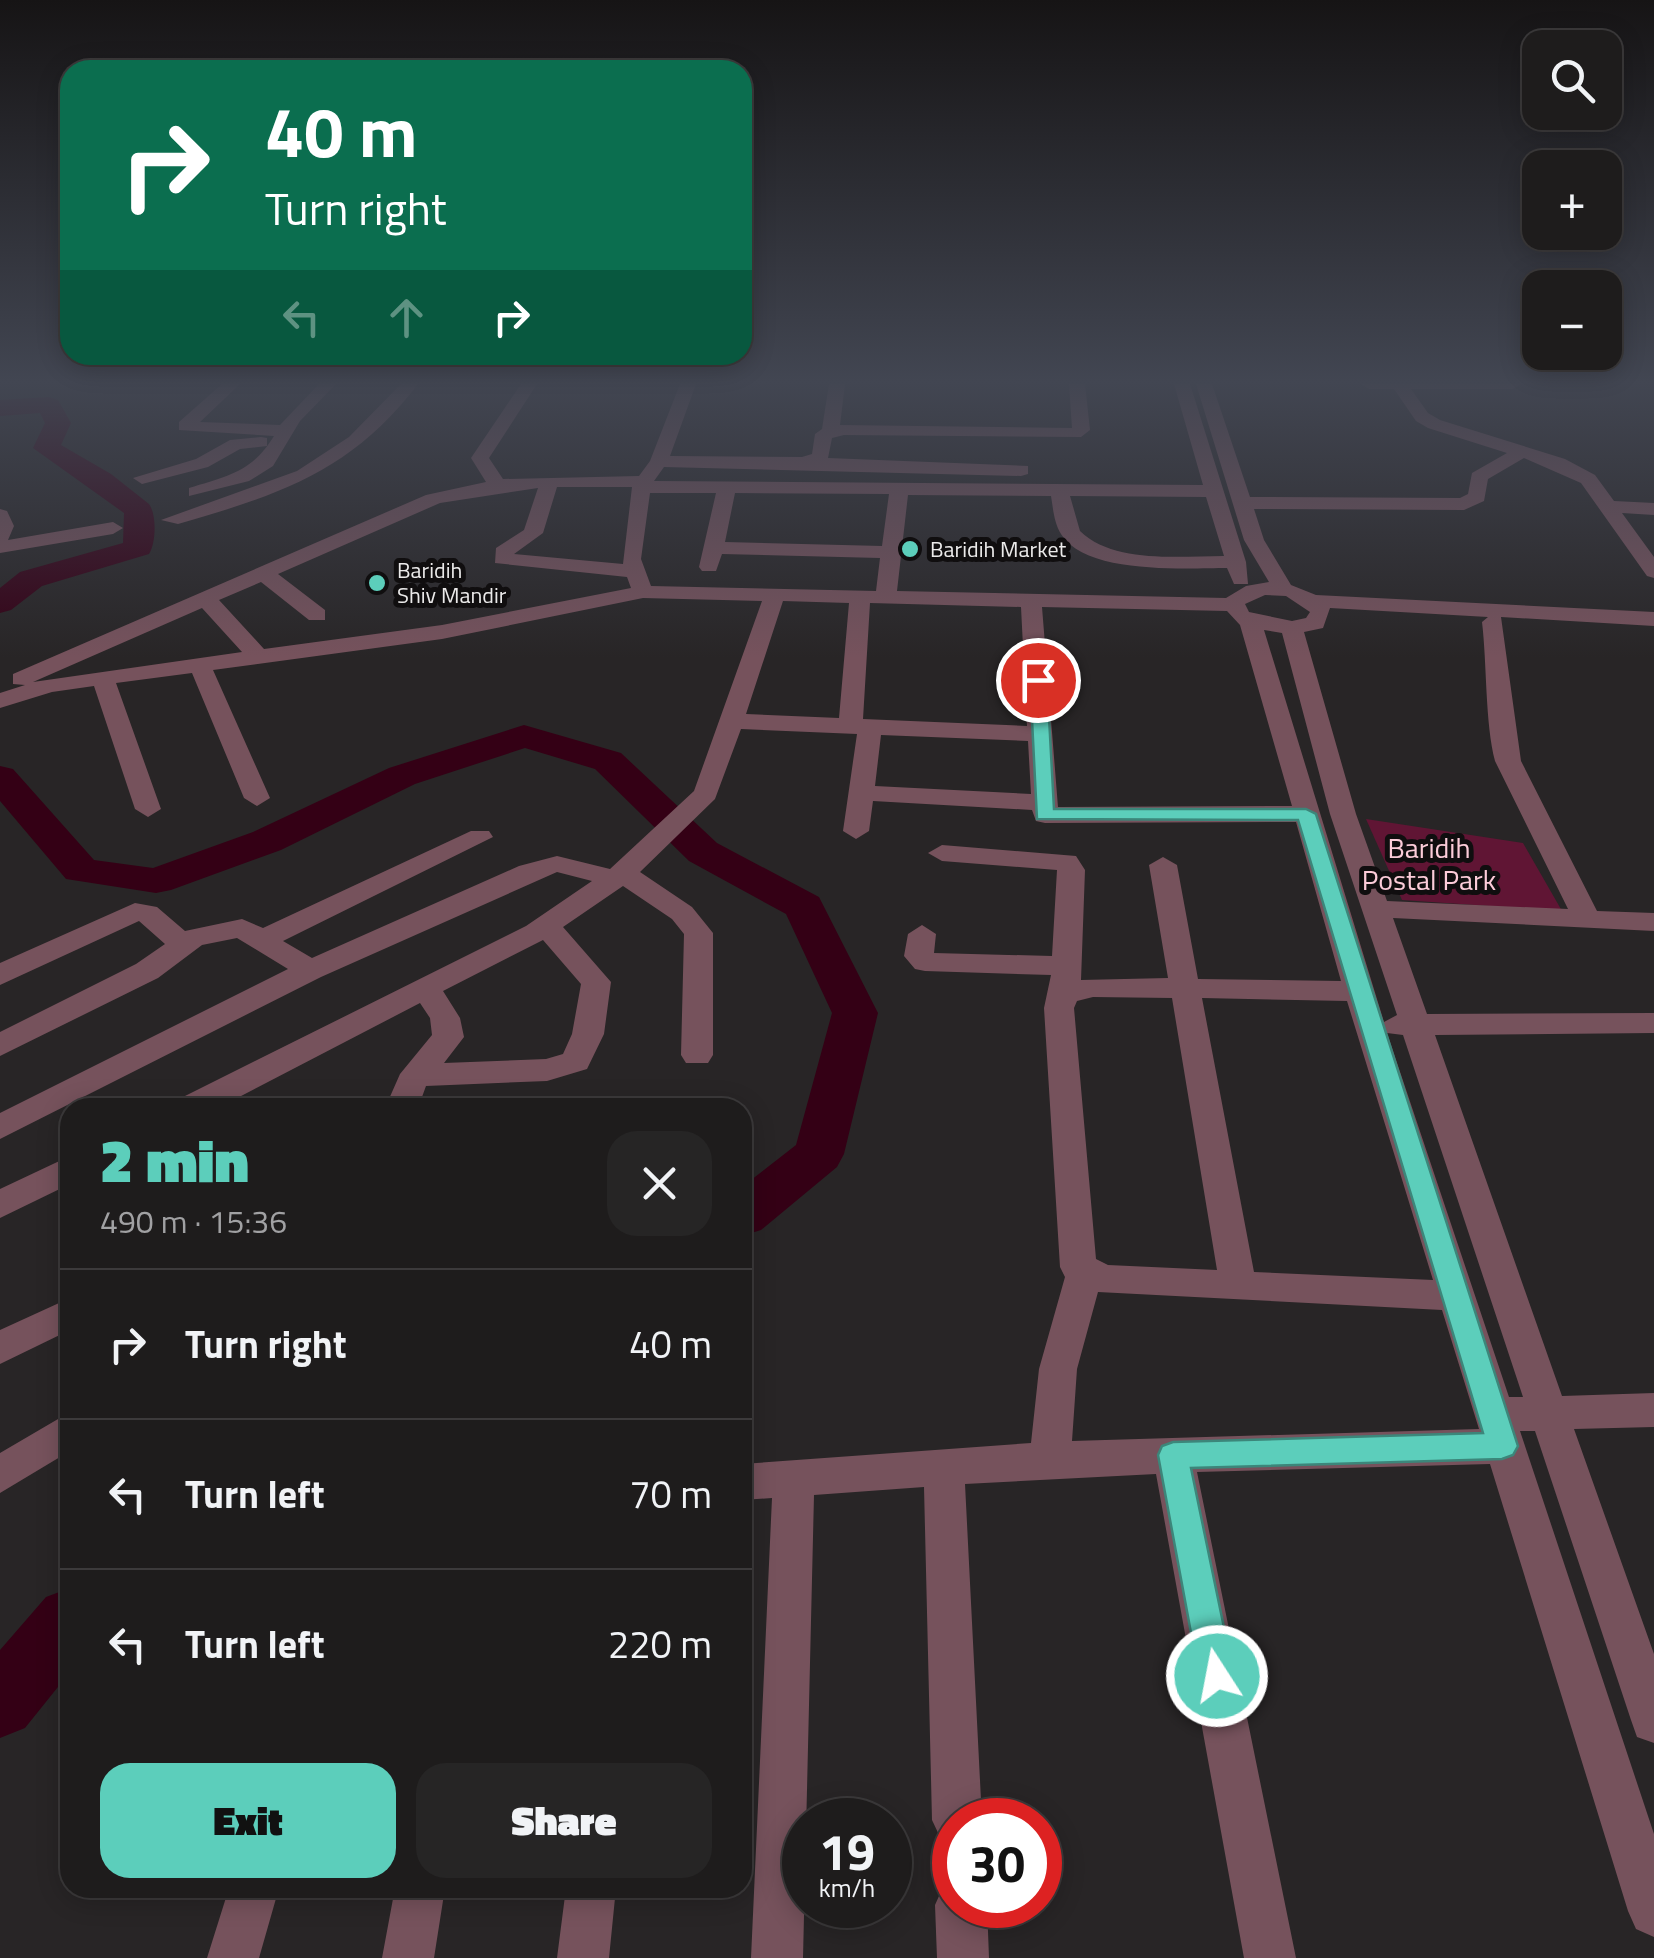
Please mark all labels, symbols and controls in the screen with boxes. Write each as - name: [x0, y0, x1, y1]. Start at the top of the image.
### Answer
- map controls: [1522, 30, 1622, 370]
- button: search: [1522, 30, 1622, 130]
- text: 40 m: [265, 78, 418, 184]
- icon: right: [100, 100, 230, 230]
- button: +: [1522, 150, 1622, 250]
- text: Turn right: [265, 174, 447, 242]
- button: −: [1522, 270, 1622, 370]
- icon: left: [274, 290, 329, 345]
- icon: ahead: [379, 290, 434, 345]
- icon: right: [484, 290, 539, 345]
- place label: Baridih Market: [930, 532, 1067, 566]
- marker: Baridih Market: [899, 538, 921, 560]
- place label: Baridih Shiv Mandir: [397, 553, 507, 612]
- marker: Baridih Shiv Mandir: [366, 572, 388, 594]
- pin: [996, 638, 1081, 723]
- icon: arrive: [1011, 653, 1066, 708]
- park label: Baridih Postal Park: [1362, 826, 1496, 901]
- text: 2 min: [100, 1114, 249, 1205]
- button: close: [607, 1131, 712, 1236]
- text: 490 m · 15:36: [100, 1197, 287, 1245]
- text: Turn right: [185, 1315, 347, 1373]
- text: 40 m: [629, 1315, 712, 1373]
- icon: right: [100, 1317, 155, 1372]
- text: Turn left: [185, 1465, 325, 1523]
- text: 70 m: [629, 1465, 712, 1523]
- icon: left: [100, 1467, 155, 1522]
- text: Turn left: [185, 1615, 325, 1673]
- text: 220 m: [608, 1615, 712, 1673]
- icon: left: [100, 1617, 155, 1672]
- position arrow: [1165, 1624, 1269, 1728]
- button: Exit: [100, 1763, 396, 1878]
- button: Share: [416, 1763, 712, 1878]
- speed limit sign: 30: [932, 1798, 1062, 1928]
- text: 19: [819, 1813, 875, 1889]
- text: km/h: [819, 1869, 875, 1907]

